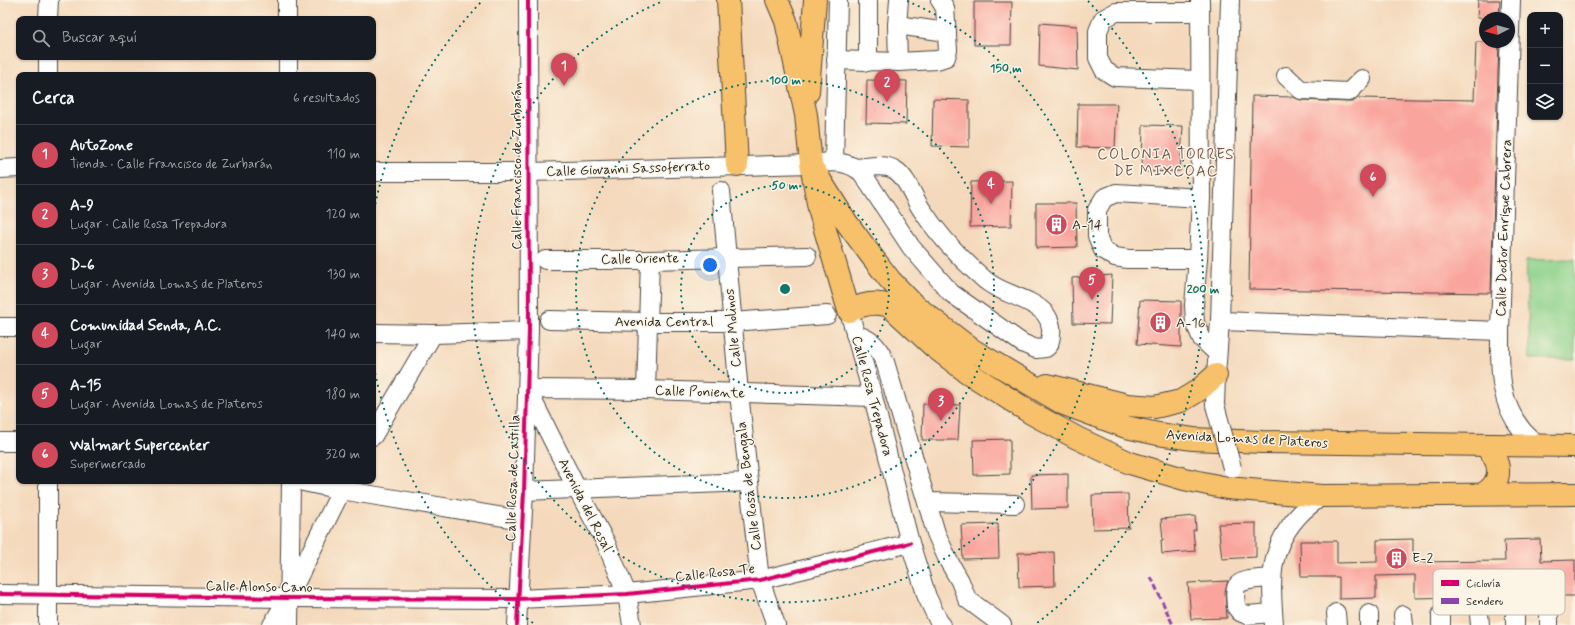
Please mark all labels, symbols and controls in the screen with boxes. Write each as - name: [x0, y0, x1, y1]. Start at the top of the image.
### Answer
- north arrow: [1479, 12, 1515, 48]
- map controls: [1527, 12, 1563, 120]
- button: +: [1527, 12, 1563, 48]
- search box: [16, 16, 376, 60]
- icon: search: [30, 27, 52, 49]
- text: Buscar aquí: [62, 28, 137, 48]
- button: −: [1527, 48, 1563, 84]
- pin: 1: [551, 53, 577, 86]
- text: 150 m: [990, 61, 1022, 77]
- pin: 2: [874, 69, 900, 102]
- text: 100 m: [769, 73, 802, 89]
- street label: Calle Francisco de Zurbarán: [508, 82, 526, 250]
- button: layers: [1527, 84, 1563, 120]
- text: Cerca: [32, 87, 75, 109]
- text: 6 resultados: [293, 90, 360, 107]
- text: AutoZone: [70, 136, 133, 156]
- street label: Calle Doctor Enrique Cabrera: [1492, 139, 1516, 317]
- district label: COLONIA TORRES DE MIXCOAC: [1097, 145, 1235, 182]
- text: 1: [42, 146, 48, 163]
- text: 110 m: [327, 146, 360, 163]
- text: Tienda · Calle Francisco de Zurbarán: [70, 156, 272, 173]
- street label: Calle Giovanni Sassoferrato: [546, 157, 710, 181]
- pin: 6: [1360, 164, 1386, 197]
- pin: 4: [978, 171, 1004, 204]
- text: 50 m: [772, 178, 799, 194]
- text: A-9: [70, 196, 94, 216]
- text: 2: [42, 206, 48, 223]
- text: 120 m: [326, 206, 360, 223]
- building icon: A-14: [1043, 212, 1069, 238]
- text: Lugar · Calle Rosa Trepadora: [70, 216, 227, 233]
- place label: A-14: [1072, 216, 1103, 234]
- street label: Calle Oriente: [601, 249, 680, 269]
- your location: [700, 255, 720, 275]
- text: D-6: [70, 256, 95, 276]
- text: 3: [42, 266, 48, 283]
- text: 130 m: [327, 266, 360, 283]
- pin: 5: [1079, 267, 1105, 300]
- text: Lugar · Avenida Lomas de Plateros: [70, 276, 263, 293]
- centre of rings: [778, 282, 792, 296]
- text: 200 m: [1187, 282, 1220, 298]
- street label: Calle Molinos: [721, 288, 745, 368]
- building icon: A-16: [1147, 310, 1173, 336]
- street label: Avenida Central: [615, 313, 713, 331]
- place label: A-16: [1176, 314, 1206, 332]
- text: Comunidad Senda, A.C.: [70, 316, 221, 336]
- text: 4: [41, 326, 49, 343]
- text: 140 m: [325, 326, 360, 343]
- street label: Calle Rosa Trepadora: [847, 334, 897, 458]
- text: Lugar: [70, 336, 102, 353]
- text: A-15: [70, 376, 101, 396]
- street label: Calle Poniente: [655, 381, 746, 403]
- text: 5: [41, 386, 49, 403]
- text: 180 m: [325, 386, 360, 403]
- pin: 3: [928, 388, 954, 421]
- text: Lugar · Avenida Lomas de Plateros: [70, 396, 263, 413]
- street label: Calle Rosa de Castilla: [502, 414, 524, 542]
- street label: Calle Rosa de Bengala: [732, 420, 767, 551]
- street label: Avenida Lomas de Plateros: [1166, 426, 1328, 452]
- text: Walmart Supercenter: [70, 436, 209, 456]
- text: 6: [42, 446, 48, 463]
- text: 320 m: [326, 446, 360, 463]
- street label: Avenida del Rosal: [554, 455, 616, 555]
- text: Supermercado: [70, 456, 146, 473]
- building icon: E-2: [1383, 545, 1409, 571]
- place label: E-2: [1412, 549, 1433, 567]
- street label: Calle Rosa Te: [674, 560, 756, 586]
- legend: [1433, 569, 1565, 615]
- street label: Calle Alonso Cano: [205, 577, 313, 597]
- text: Ciclovía: [1466, 577, 1501, 591]
- text: Sendero: [1466, 595, 1503, 609]

